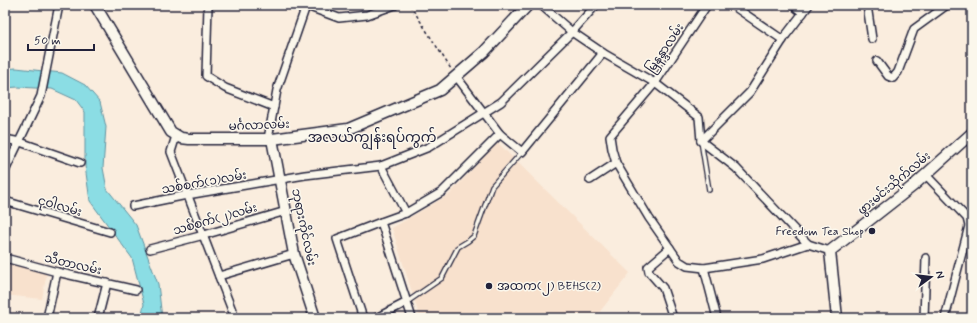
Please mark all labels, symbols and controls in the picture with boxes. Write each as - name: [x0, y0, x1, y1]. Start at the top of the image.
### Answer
- street label: မြနန္ဒာလမ်း: [642, 20, 689, 77]
- scale bar: [28, 26, 94, 52]
- text: 50 m: [34, 33, 61, 49]
- street label: မင်္ဂလာလမ်း: [228, 115, 290, 135]
- district label: အလယ်ကျွန်းရပ်ကွက်: [307, 127, 437, 150]
- street label: ဖွားမင်းသိုက်လမ်း: [854, 147, 935, 220]
- street label: သစ်စက်(၁)လမ်း: [160, 166, 248, 198]
- street label: ဘုရားကိုင်လမ်း: [286, 187, 321, 267]
- street label: ငုဝါလမ်း: [36, 191, 84, 222]
- street label: သစ်စက်(၂)လမ်း: [171, 198, 259, 241]
- place label: Freedom Tea Shop: [776, 224, 864, 240]
- marker: Freedom Tea Shop: [867, 226, 877, 236]
- street label: သီတာလမ်း: [43, 249, 103, 279]
- north arrow: [911, 257, 951, 297]
- text: N: [932, 269, 947, 280]
- place label: အထက(၂) BEHS(2): [497, 279, 602, 296]
- marker: အထက(၂) BEHS(2): [484, 281, 494, 291]

